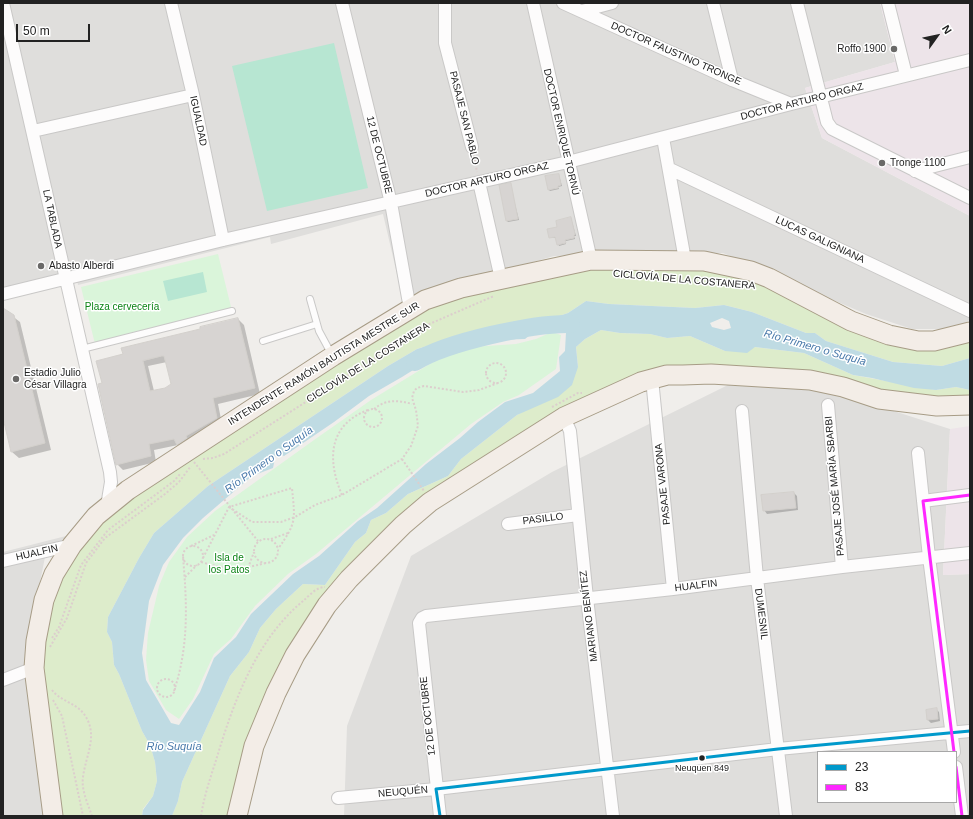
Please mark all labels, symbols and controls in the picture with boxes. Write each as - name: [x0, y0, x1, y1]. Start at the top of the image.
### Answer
- scale bar: [18, 16, 92, 42]
- north arrow: [917, 16, 957, 56]
- street label: DOCTOR FAUSTINO TRONGE: [609, 20, 743, 88]
- text: N: [940, 23, 954, 36]
- text: 50 m: [23, 24, 50, 38]
- place label: Roffo 1900: [837, 43, 886, 55]
- marker: Roffo 1900: [889, 44, 899, 54]
- street label: DOCTOR ENRIQUE TORNÚ: [541, 67, 581, 197]
- street label: PASAJE SAN PABLO: [447, 70, 481, 166]
- street label: DOCTOR ARTURO ORGAZ: [739, 81, 865, 123]
- street label: IGUALDAD: [187, 95, 209, 147]
- street label: 12 DE OCTUBRE: [364, 115, 394, 195]
- place label: Tronge 1100: [890, 157, 946, 169]
- marker: Tronge 1100: [877, 158, 887, 168]
- street label: DOCTOR ARTURO ORGAZ: [424, 160, 550, 200]
- street label: LA TABLADA: [40, 188, 64, 250]
- street label: LUCAS GALIGNIANA: [773, 214, 867, 266]
- place label: Abasto Alberdi: [49, 260, 114, 272]
- marker: Abasto Alberdi: [36, 261, 46, 271]
- street label: CICLOVÍA DE LA COSTANERA: [612, 268, 756, 292]
- street label: INTENDENTE RAMÓN BAUTISTA MESTRE SUR: [226, 300, 422, 428]
- park label: Plaza cervecería: [85, 301, 159, 313]
- street label: CICLOVÍA DE LA COSTANERA: [304, 320, 432, 406]
- water label: Río Primero o Suquía: [762, 327, 868, 369]
- place label: Estadio Julio César Villagra: [24, 367, 87, 390]
- marker: Estadio Julio César Villagra: [11, 374, 21, 384]
- street label: PASAJE JOSÉ MARÍA SBARBI: [823, 416, 847, 556]
- water label: Río Primero o Suquía: [222, 424, 316, 496]
- street label: PASAJE VARONA: [653, 443, 673, 525]
- street label: PASILLO: [522, 511, 564, 527]
- street label: HUALFIN: [15, 542, 59, 564]
- park label: Isla de los Patos: [208, 552, 250, 576]
- street label: MARIANO BENÍTEZ: [577, 570, 601, 662]
- street label: HUALFIN: [674, 577, 718, 595]
- street label: DUMESNIL: [752, 588, 770, 640]
- street label: 12 DE OCTUBRE: [418, 676, 438, 756]
- water label: Río Suquía: [146, 740, 202, 754]
- legend: [817, 751, 957, 803]
- marker: Neuquen 849: [697, 753, 707, 763]
- text: 23: [855, 760, 868, 774]
- place label: Neuquen 849: [675, 764, 729, 774]
- text: 83: [855, 780, 868, 794]
- street label: NEUQUÉN: [378, 784, 428, 800]

